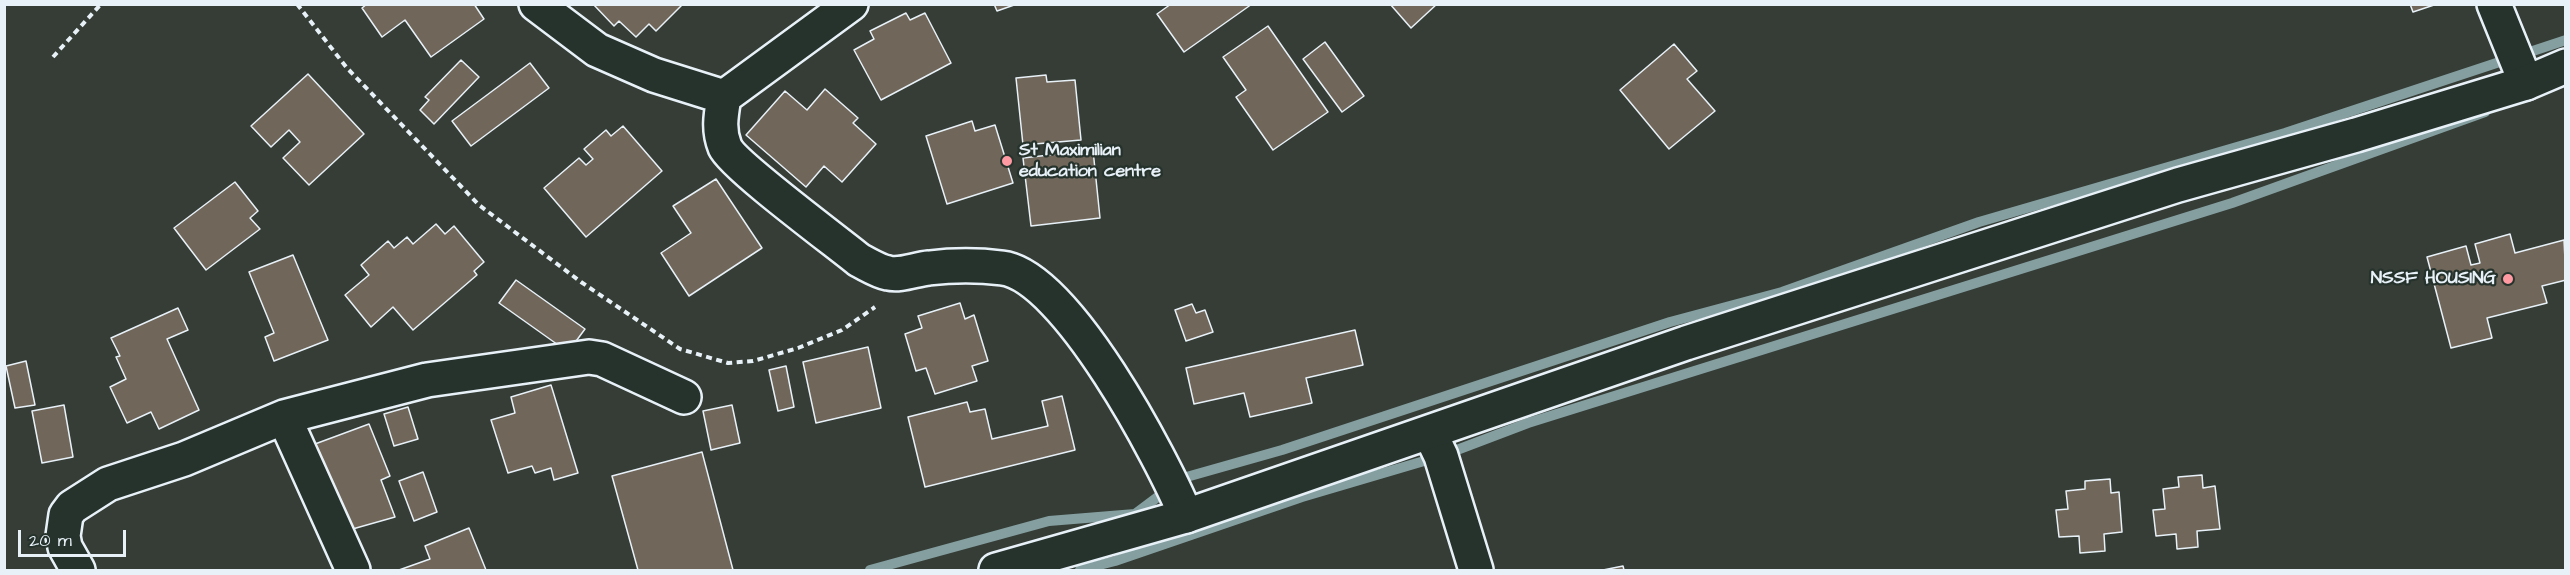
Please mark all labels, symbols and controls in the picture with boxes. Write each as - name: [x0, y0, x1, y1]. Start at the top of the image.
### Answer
- place label: St Maximilian education centre: [1019, 140, 1161, 182]
- marker: St Maximilian education centre: [1000, 154, 1014, 168]
- place label: NSSF HOUSING: [2371, 268, 2496, 290]
- marker: NSSF HOUSING: [2501, 272, 2515, 286]
- scale bar: [21, 518, 129, 556]
- text: 20 m: [29, 528, 72, 553]

